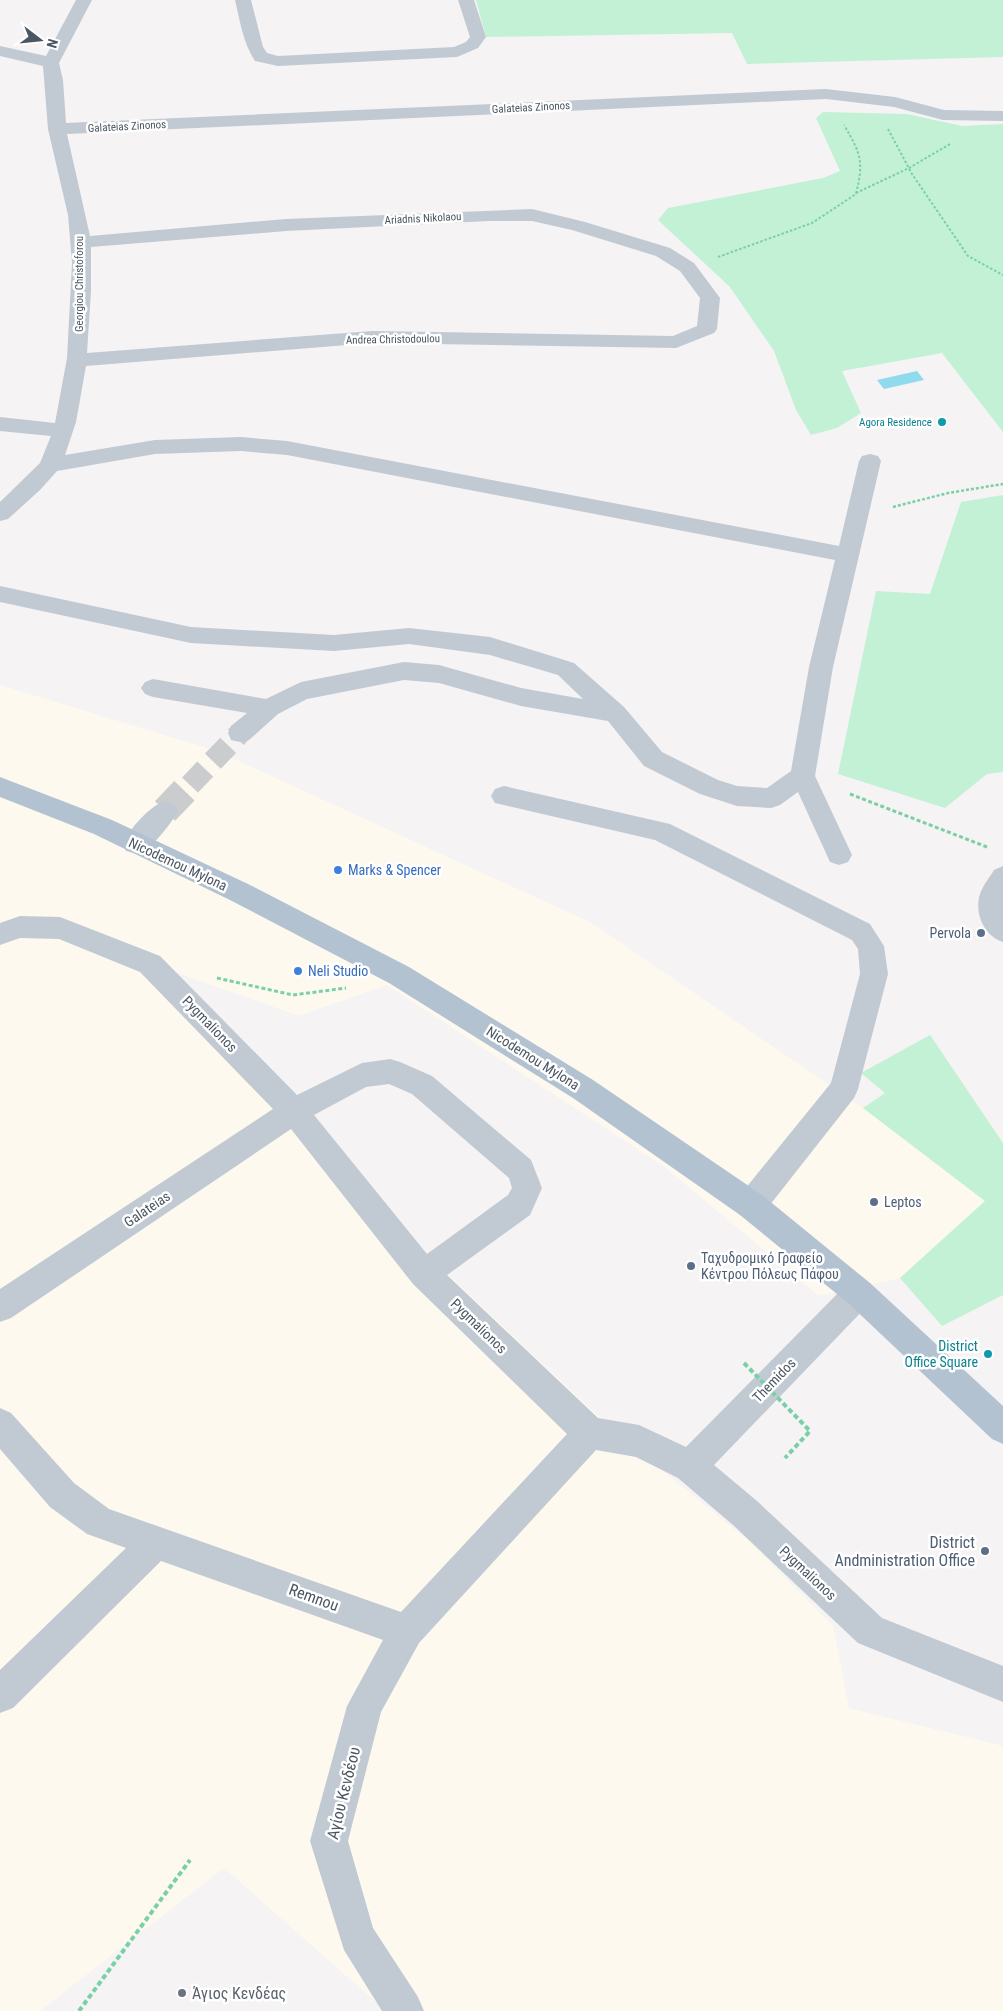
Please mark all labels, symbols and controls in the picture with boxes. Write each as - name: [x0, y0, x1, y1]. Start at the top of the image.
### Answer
- north arrow: [15, 15, 65, 65]
- text: N: [44, 37, 61, 50]
- street label: Galateias Zinonos: [492, 99, 570, 116]
- street label: Galateias Zinonos: [88, 118, 166, 135]
- street label: Ariadnis Nikolaou: [384, 210, 462, 227]
- street label: Georgiou Christoforou: [73, 236, 86, 332]
- street label: Andrea Christodoulou: [346, 332, 440, 347]
- place label: Agora Residence: [859, 416, 932, 429]
- marker: Agora Residence: [936, 416, 948, 428]
- street label: Nicodemou Mylona: [126, 834, 230, 894]
- place label: Marks & Spencer: [348, 862, 441, 878]
- marker: Marks & Spencer: [332, 864, 344, 876]
- place label: Pervola: [930, 925, 971, 941]
- marker: Pervola: [975, 927, 987, 939]
- place label: Neli Studio: [308, 963, 368, 979]
- marker: Neli Studio: [292, 965, 304, 977]
- street label: Pygmalionos: [179, 993, 241, 1055]
- street label: Nicodemou Mylona: [484, 1023, 582, 1093]
- street label: Galateias: [121, 1188, 173, 1230]
- place label: Leptos: [884, 1194, 922, 1210]
- marker: Leptos: [868, 1196, 880, 1208]
- place label: Ταχυδρομικό Γραφείο Κέντρου Πόλεως Πάφου: [701, 1250, 839, 1283]
- marker: Ταχυδρομικό Γραφείο Κέντρου Πόλεως Πάφου: [685, 1260, 697, 1272]
- street label: Pygmalionos: [448, 1295, 510, 1357]
- place label: District Office Square: [904, 1338, 978, 1370]
- marker: District Office Square: [982, 1348, 994, 1360]
- street label: Themidos: [749, 1355, 799, 1405]
- place label: District Andministration Office: [834, 1533, 975, 1570]
- street label: Pygmalionos: [776, 1543, 840, 1603]
- marker: District Andministration Office: [979, 1545, 991, 1557]
- street label: Remnou: [286, 1580, 341, 1615]
- street label: Αγίου Κενδέου: [323, 1745, 364, 1841]
- place label: Άγιος Κενδέας: [192, 1984, 286, 2003]
- marker: Άγιος Κενδέας: [176, 1987, 188, 1999]

